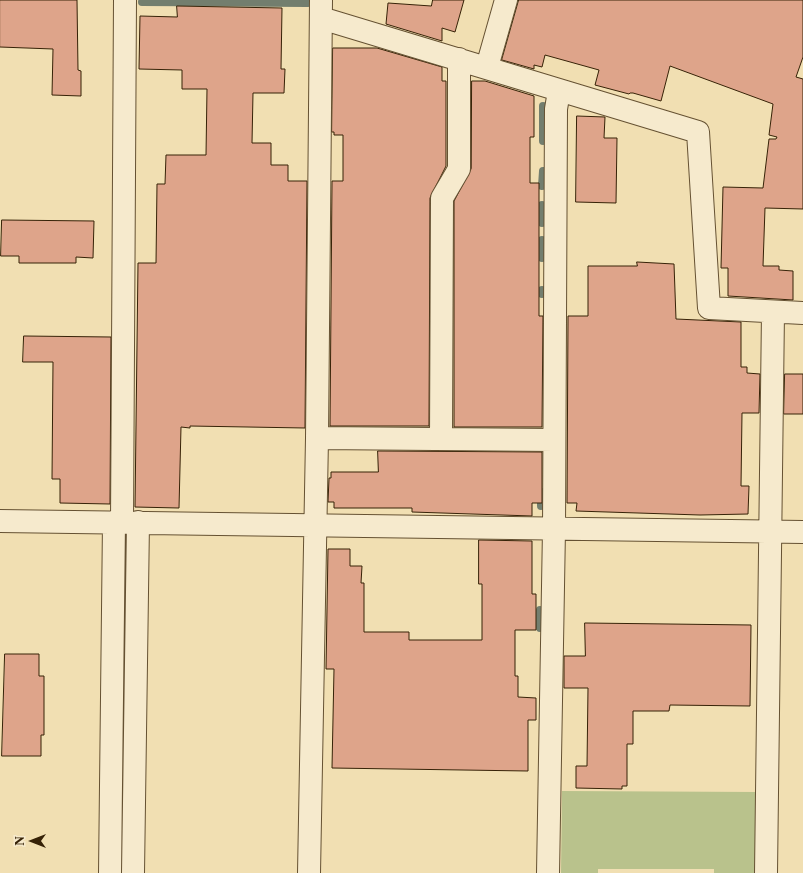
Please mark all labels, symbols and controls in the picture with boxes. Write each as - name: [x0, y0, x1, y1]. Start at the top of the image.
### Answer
- north arrow: [12, 821, 52, 861]
- text: N: [13, 836, 27, 846]

